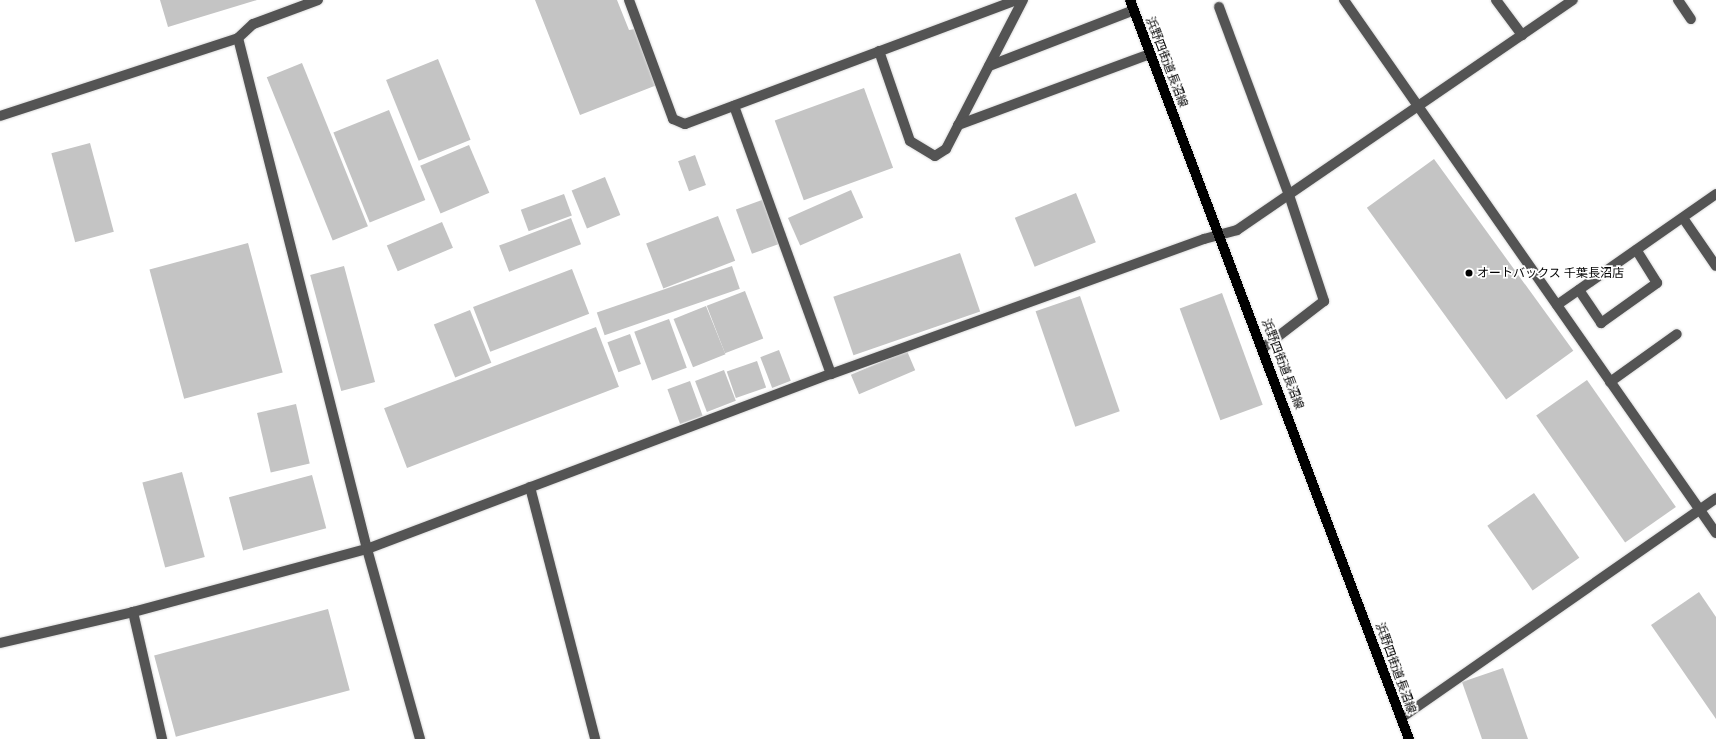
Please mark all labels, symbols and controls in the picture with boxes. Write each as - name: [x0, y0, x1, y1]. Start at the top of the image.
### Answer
- street label: 浜野四街道長沼線: [1143, 15, 1191, 109]
- place label: オートバックス 千葉長沼店: [1477, 266, 1624, 280]
- marker: オートバックス 千葉長沼店: [1464, 268, 1474, 278]
- street label: 浜野四街道長沼線: [1259, 317, 1307, 411]
- street label: 浜野四街道長沼線: [1373, 620, 1419, 716]

